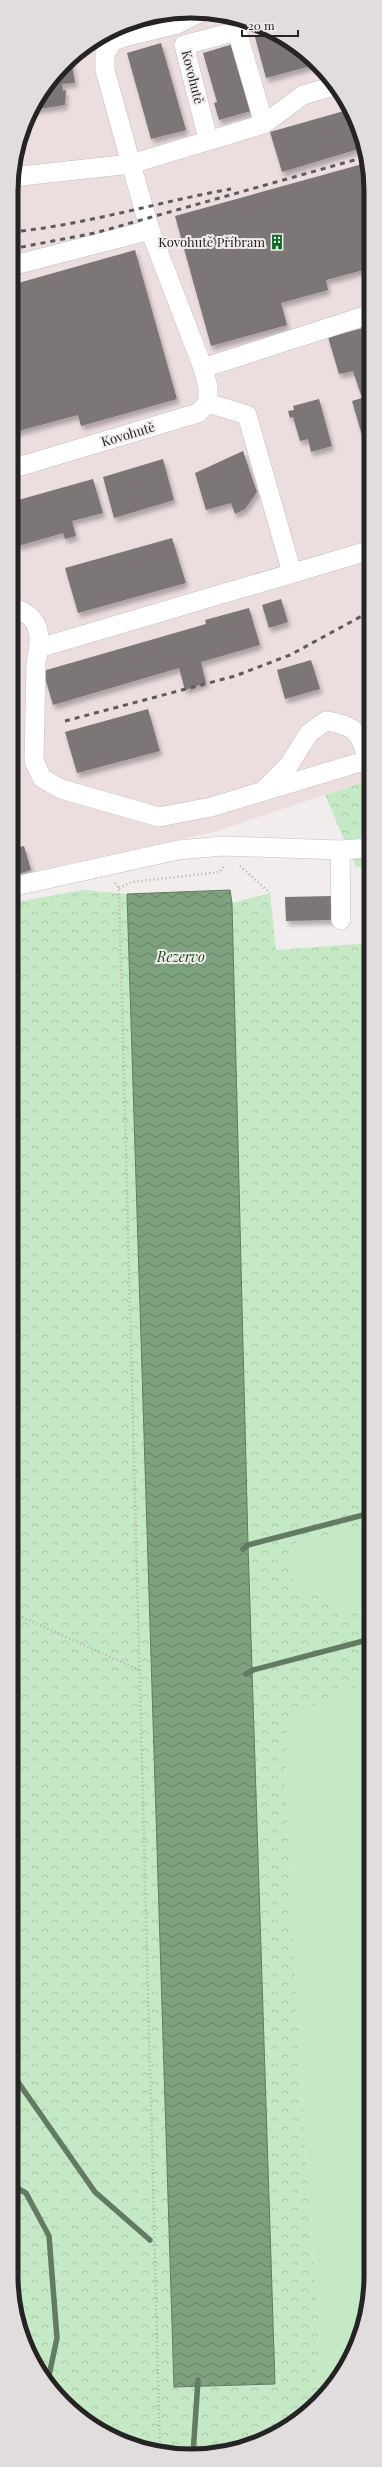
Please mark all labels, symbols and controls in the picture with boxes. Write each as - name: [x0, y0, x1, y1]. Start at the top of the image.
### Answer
- scale bar: [242, 12, 298, 38]
- text: 20 m: [248, 17, 275, 33]
- street label: Kovohutě: [179, 48, 209, 106]
- place label: Kovohutě Příbram: [158, 233, 265, 250]
- building icon: Kovohutě Příbram: [268, 233, 286, 251]
- street label: Kovohutě: [99, 417, 157, 450]
- water label: Rezervo: [156, 947, 205, 966]

